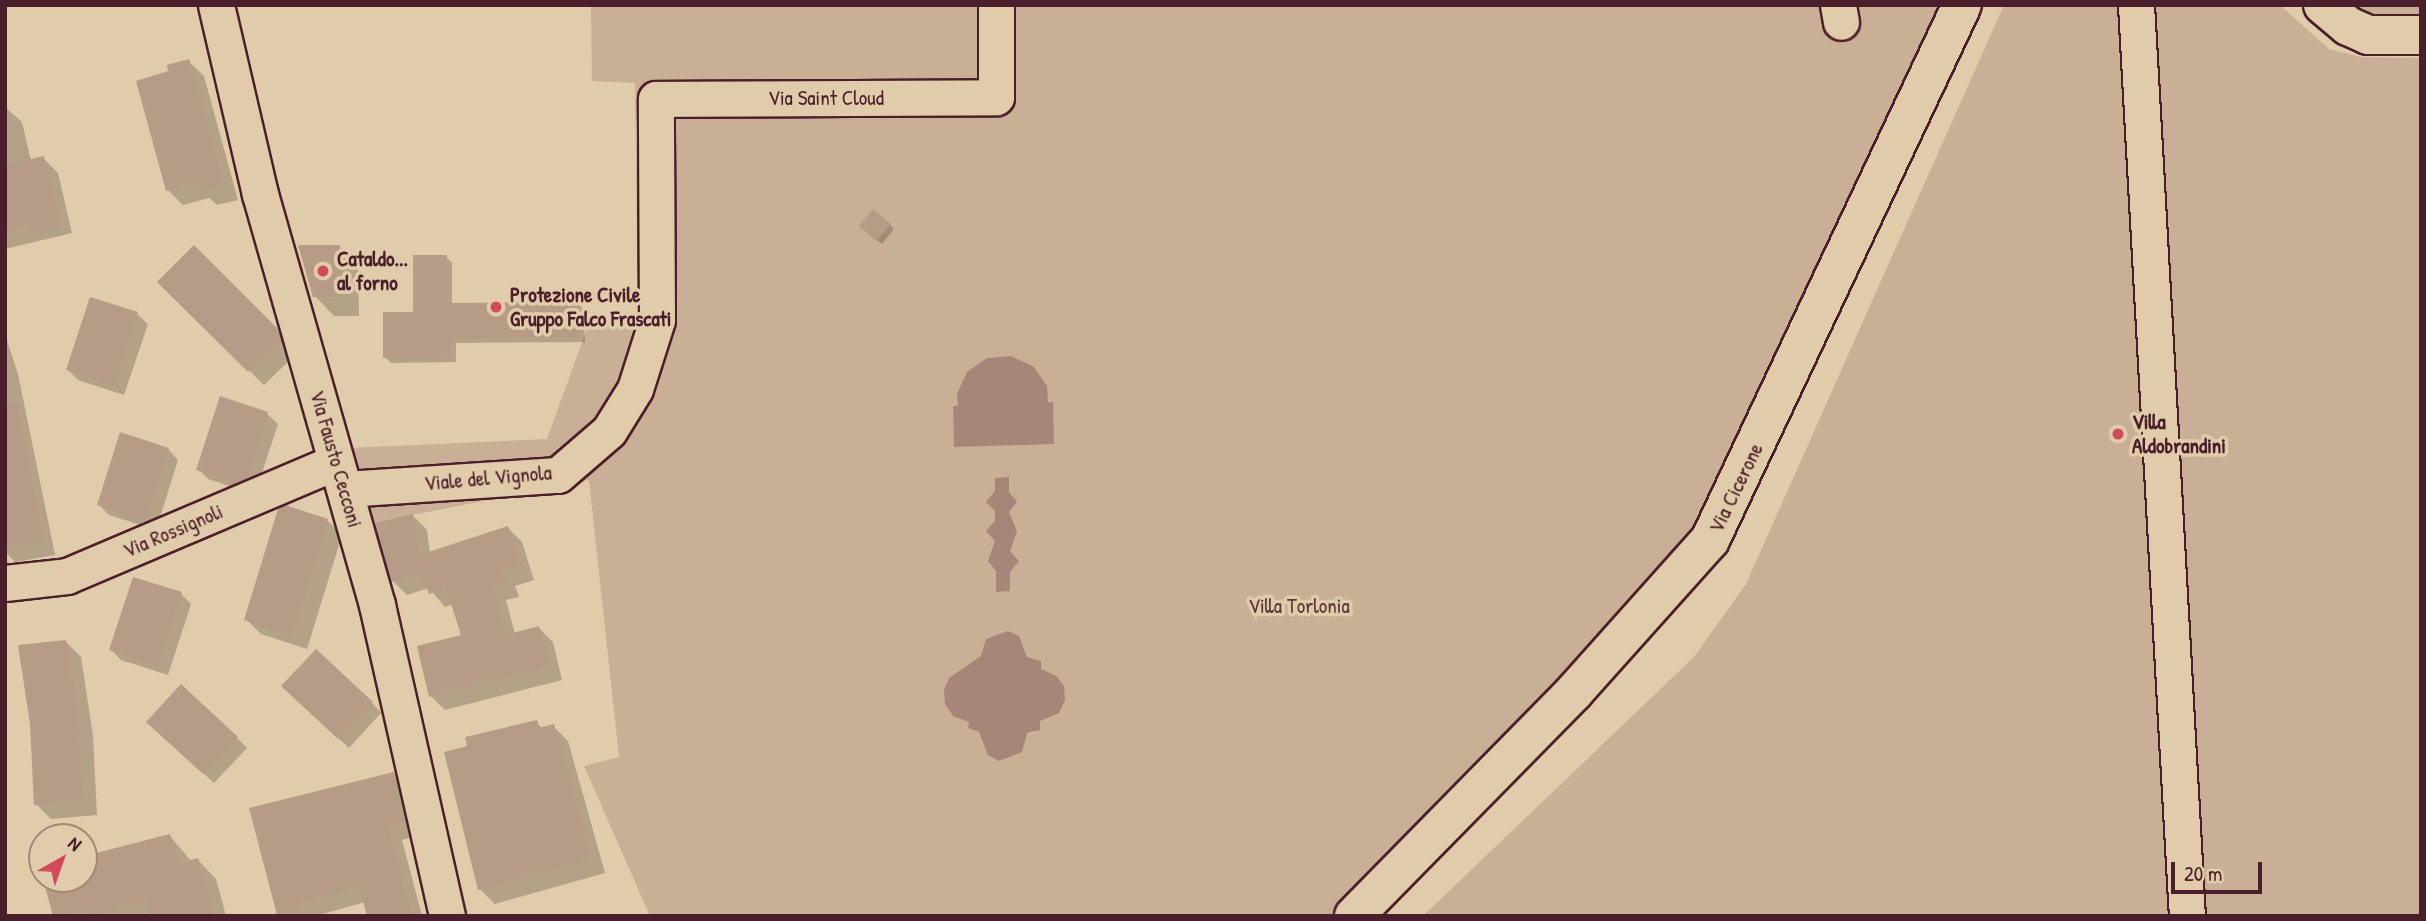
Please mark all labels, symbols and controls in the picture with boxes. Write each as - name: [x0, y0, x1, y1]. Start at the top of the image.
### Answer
- street label: Via Saint Cloud: [768, 85, 884, 111]
- place label: Cataldo... al forno: [337, 246, 408, 296]
- marker: Cataldo... al forno: [315, 263, 331, 279]
- place label: Protezione Civile Gruppo Falco Frascati: [510, 282, 672, 332]
- marker: Protezione Civile Gruppo Falco Frascati: [488, 299, 504, 315]
- street label: Via Fausto Cecconi: [304, 388, 368, 530]
- place label: Villa Aldobrandini: [2132, 409, 2226, 459]
- marker: Villa Aldobrandini: [2110, 426, 2126, 442]
- street label: Via Cicerone: [1703, 439, 1769, 537]
- street label: Viale del Vignola: [423, 460, 553, 496]
- street label: Via Rossignoli: [119, 499, 227, 563]
- park label: Villa Torlonia: [1248, 593, 1350, 619]
- north arrow: [28, 823, 98, 893]
- text: N: [63, 830, 87, 857]
- scale bar: [2174, 848, 2265, 892]
- text: 20 m: [2184, 859, 2222, 888]

